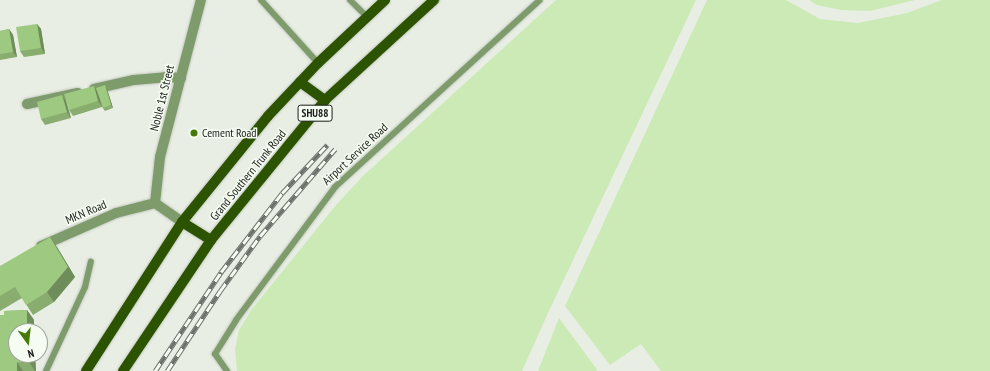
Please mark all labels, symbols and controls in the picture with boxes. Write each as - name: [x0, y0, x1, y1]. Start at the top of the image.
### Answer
- street label: Noble 1st Street: [147, 64, 177, 132]
- road number: SHU88: [297, 104, 333, 122]
- street label: Airport Service Road: [319, 120, 391, 188]
- place label: Cement Road: [202, 126, 256, 140]
- street label: Grand Southern Trunk Road: [207, 127, 289, 223]
- marker: Cement Road: [189, 128, 199, 138]
- street label: MKN Road: [63, 197, 109, 227]
- north arrow: [8, 323, 48, 363]
- text: N: [26, 346, 36, 361]

